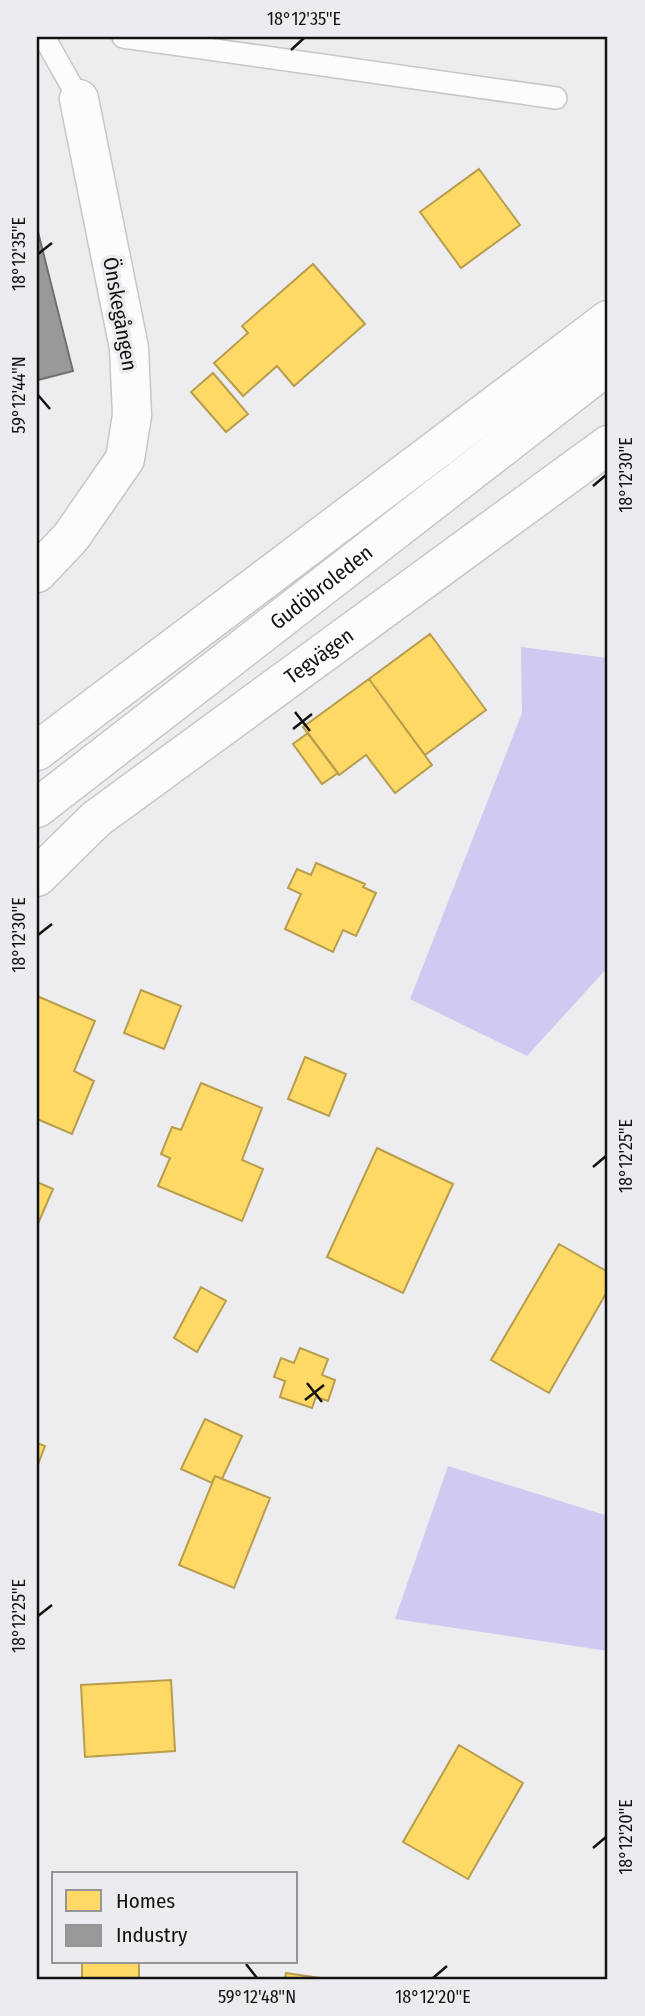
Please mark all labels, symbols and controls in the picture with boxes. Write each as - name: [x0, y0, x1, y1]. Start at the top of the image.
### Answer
- text: 18°12'35"E: [267, 8, 341, 30]
- text: 18°12'35"E: [8, 217, 30, 291]
- street label: Önskegången: [97, 255, 143, 373]
- text: 59°12'44"N: [8, 356, 30, 434]
- text: 18°12'30"E: [615, 437, 637, 513]
- street label: Gudöbroleden: [265, 539, 378, 635]
- street label: Tegvägen: [280, 622, 359, 690]
- text: 18°12'30"E: [8, 897, 30, 973]
- text: 18°12'25"E: [615, 1119, 637, 1193]
- text: 18°12'25"E: [8, 1579, 30, 1653]
- text: 18°12'20"E: [615, 1799, 637, 1875]
- legend: [52, 1872, 298, 1964]
- text: Homes: [116, 1888, 175, 1914]
- text: Industry: [116, 1922, 188, 1948]
- text: 59°12'48"N: [218, 1986, 296, 2008]
- text: 18°12'20"E: [395, 1986, 471, 2008]

